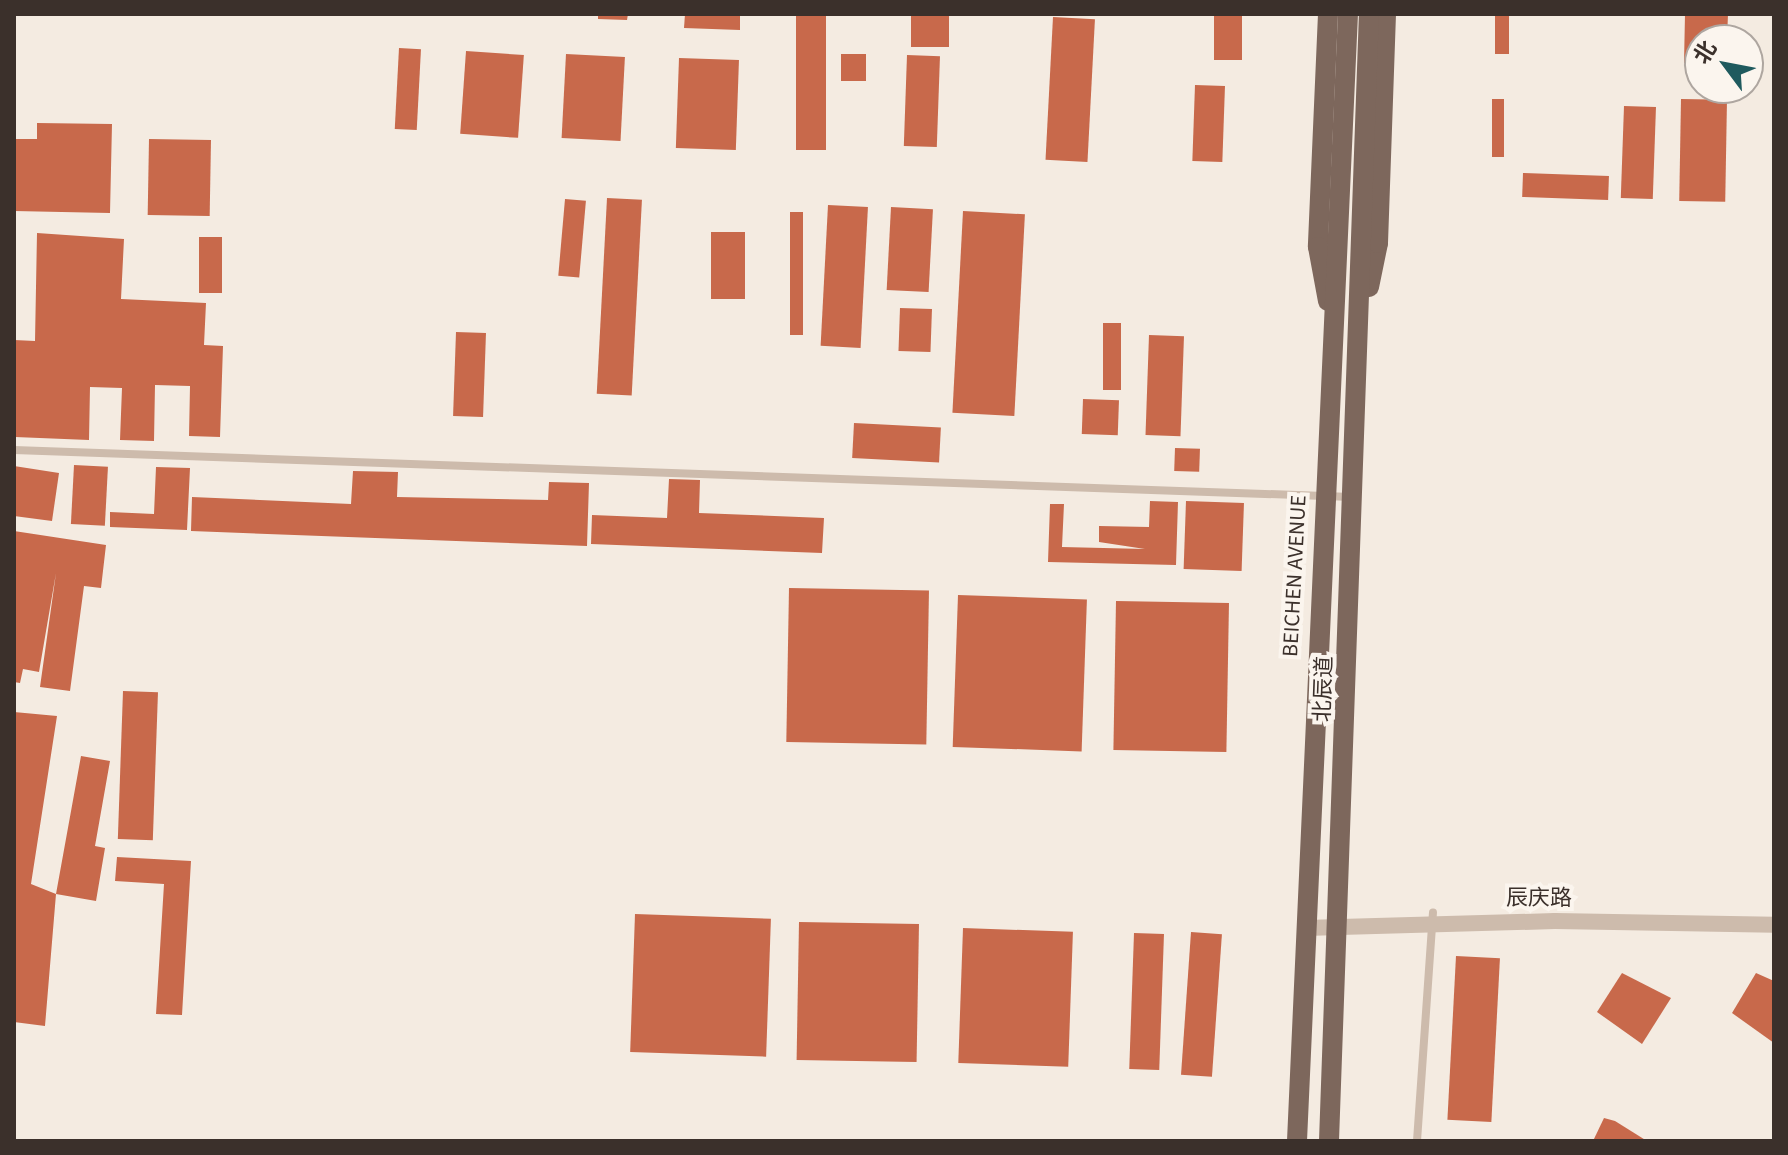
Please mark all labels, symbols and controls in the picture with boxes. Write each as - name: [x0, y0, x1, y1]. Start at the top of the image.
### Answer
- north arrow: [1684, 24, 1764, 104]
- text: 北: [1686, 35, 1725, 70]
- street label: BEICHEN AVENUE: [1278, 494, 1312, 658]
- street label: 北辰道: [1310, 656, 1338, 722]
- street label: 辰庆路: [1506, 886, 1572, 912]

